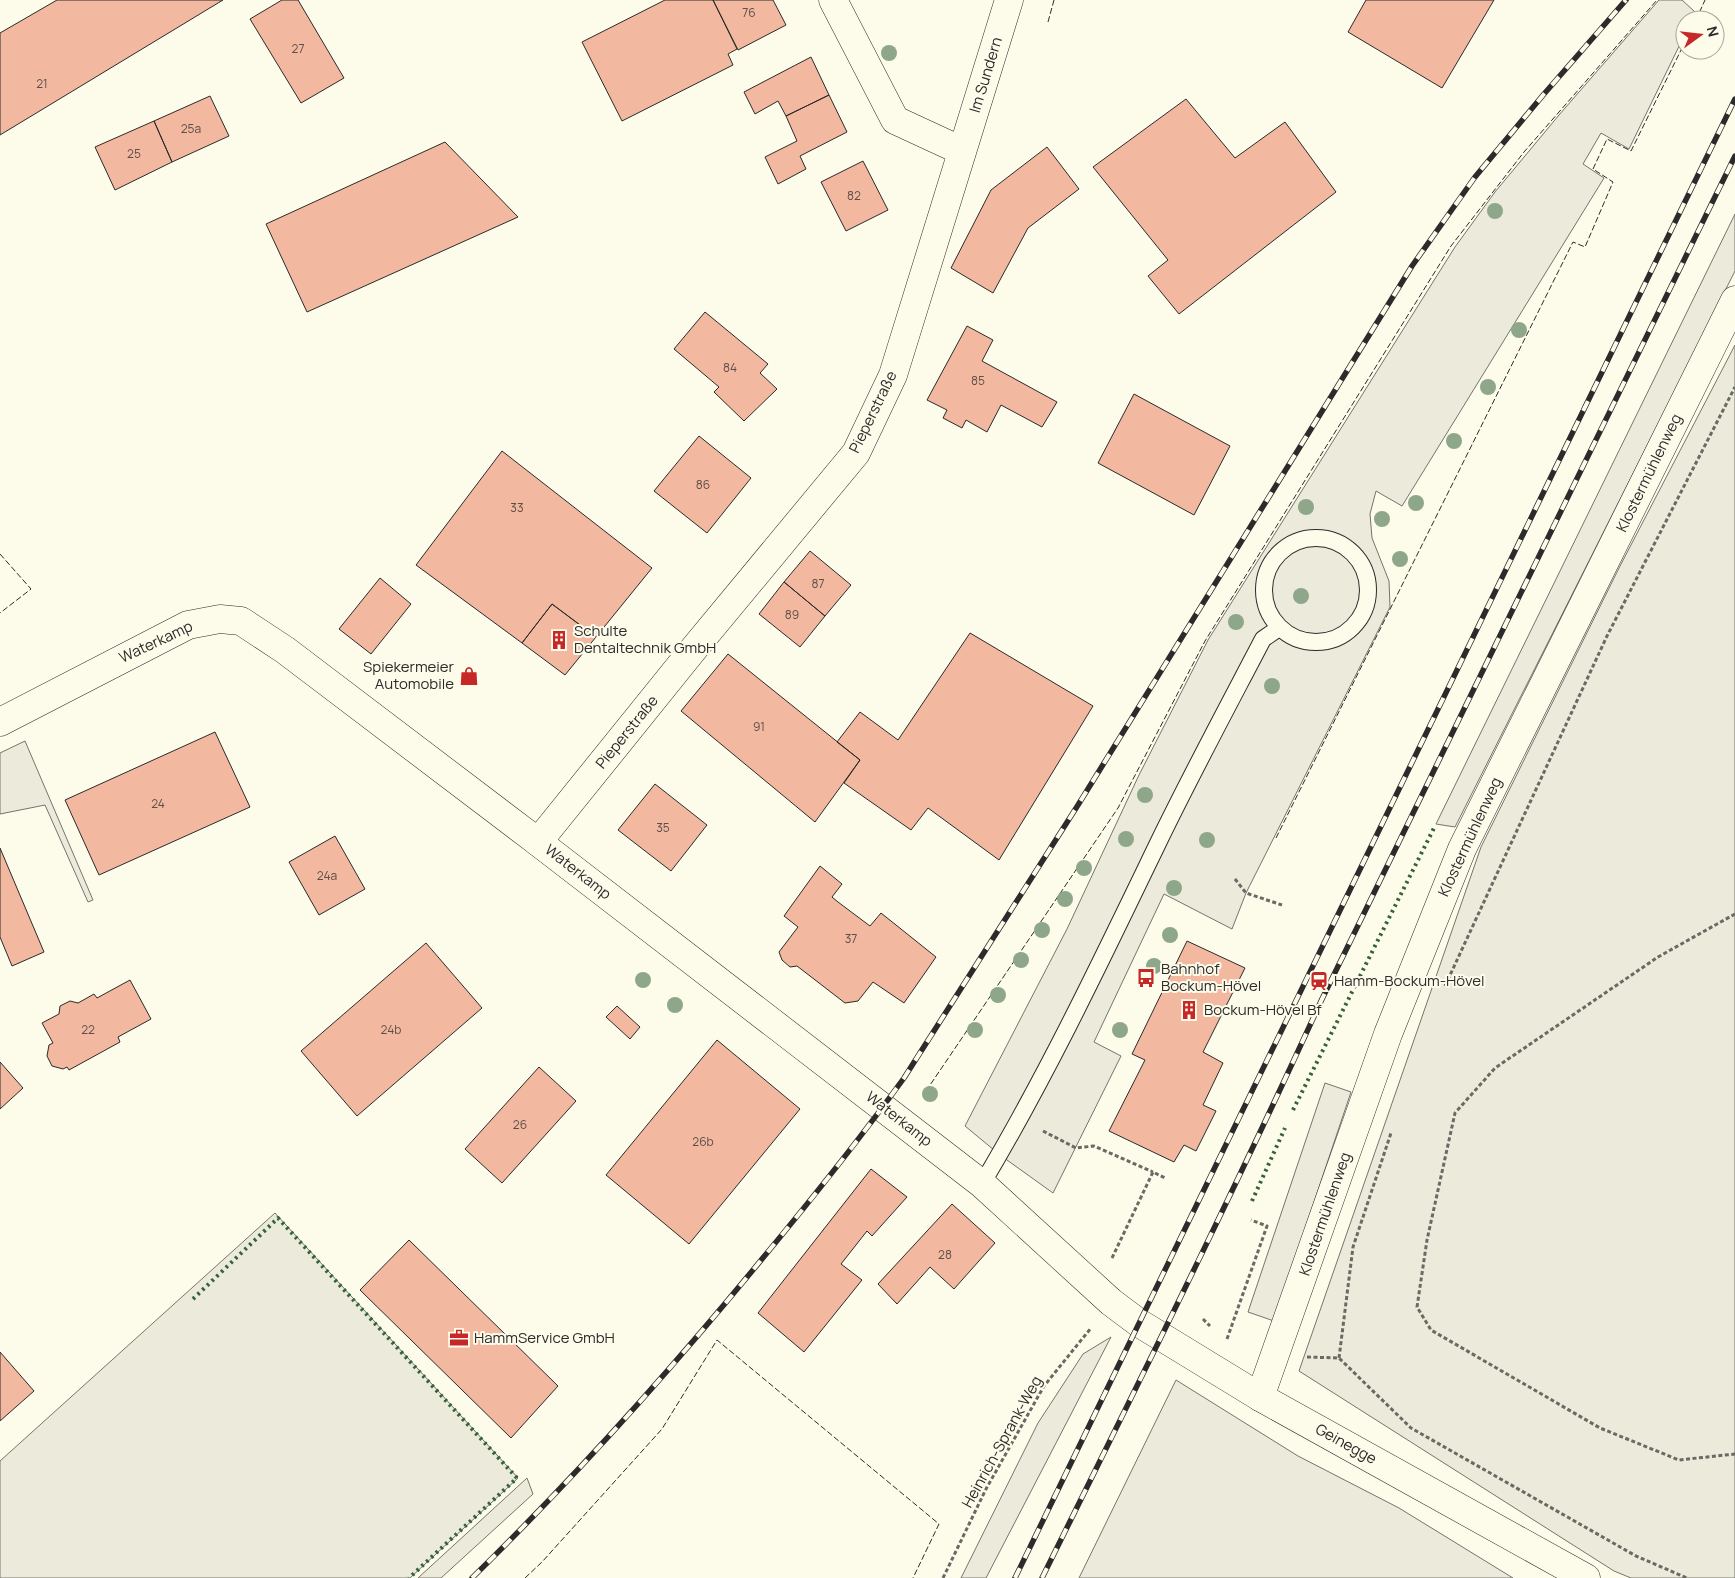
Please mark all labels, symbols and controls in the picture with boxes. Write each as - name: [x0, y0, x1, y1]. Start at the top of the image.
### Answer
- house number: 76: [742, 4, 756, 21]
- north arrow: [1675, 10, 1725, 60]
- text: N: [1703, 24, 1724, 39]
- street label: Im Sundern: [964, 34, 1007, 115]
- house number: 27: [292, 40, 304, 57]
- house number: 21: [36, 75, 48, 92]
- house number: 25a: [181, 120, 201, 137]
- house number: 25: [127, 145, 141, 162]
- house number: 82: [847, 187, 861, 204]
- house number: 84: [723, 359, 737, 376]
- street label: Pieperstraße: [844, 367, 902, 456]
- house number: 85: [971, 372, 985, 389]
- street label: Klostermühlenweg: [1611, 410, 1686, 536]
- house number: 86: [696, 476, 710, 493]
- house number: 33: [510, 499, 524, 516]
- house number: 87: [812, 575, 825, 592]
- house number: 89: [785, 606, 799, 623]
- street label: Waterkamp: [116, 615, 196, 668]
- place label: Schulte Dentaltechnik GmbH: [574, 620, 716, 658]
- building icon: Schulte Dentaltechnik GmbH: [548, 629, 570, 651]
- place label: Spiekermeier Automobile: [363, 656, 455, 694]
- shop icon: Spiekermeier Automobile: [458, 665, 480, 687]
- street label: Pieperstraße: [590, 690, 663, 773]
- house number: 91: [753, 718, 765, 735]
- street label: Klostermühlenweg: [1433, 774, 1506, 900]
- house number: 24: [151, 795, 165, 812]
- house number: 35: [656, 819, 670, 836]
- street label: Waterkamp: [541, 839, 616, 904]
- house number: 24a: [317, 867, 337, 884]
- house number: 37: [845, 930, 857, 947]
- place label: Bahnhof Bockum-Hövel: [1161, 958, 1261, 996]
- bus stop icon: Bahnhof Bockum-Hövel: [1135, 967, 1157, 989]
- station icon: Hamm-Bockum-Hövel: [1308, 970, 1330, 992]
- place label: Hamm-Bockum-Hövel: [1334, 970, 1485, 991]
- building icon: Bockum-Hövel Bf: [1178, 999, 1200, 1021]
- place label: Bockum-Hövel Bf: [1204, 999, 1322, 1020]
- house number: 22: [81, 1021, 95, 1038]
- house number: 24b: [381, 1021, 401, 1038]
- street label: Waterkamp: [862, 1086, 937, 1151]
- house number: 26: [513, 1116, 527, 1133]
- house number: 26b: [692, 1133, 714, 1150]
- street label: Klostermühlenweg: [1294, 1149, 1356, 1278]
- house number: 28: [938, 1246, 952, 1263]
- office icon: HammService GmbH: [448, 1327, 470, 1349]
- place label: HammService GmbH: [474, 1327, 615, 1348]
- street label: Heinrich-Sprank-Weg: [957, 1372, 1047, 1511]
- street label: Geinegge: [1312, 1418, 1381, 1469]

